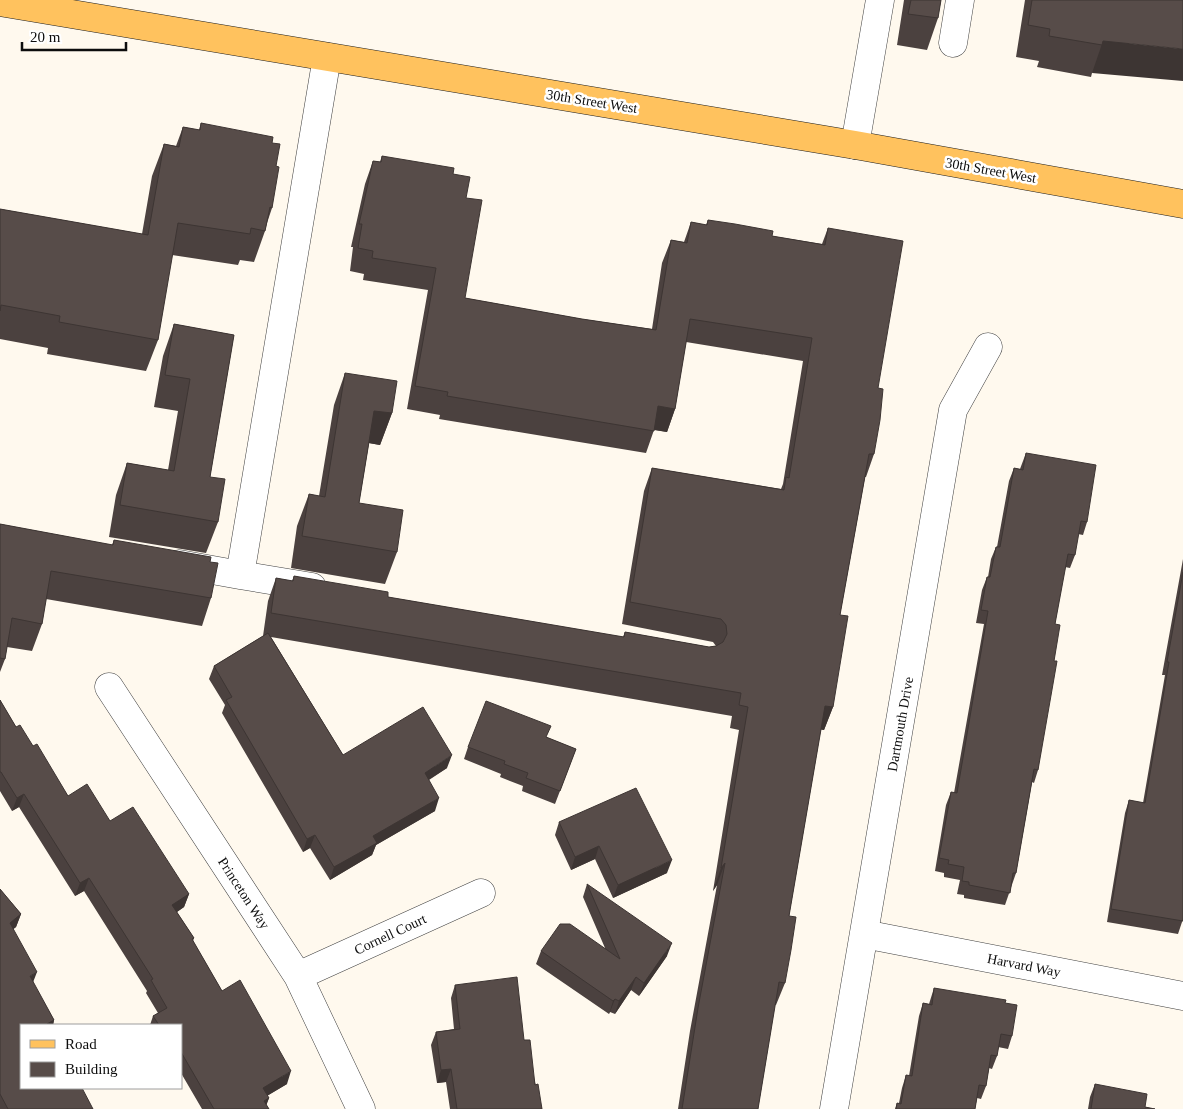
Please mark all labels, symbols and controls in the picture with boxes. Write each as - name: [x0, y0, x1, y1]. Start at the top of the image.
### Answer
- scale bar: [22, 20, 126, 52]
- text: 20 m: [30, 29, 61, 45]
- street label: 30th Street West: [545, 87, 639, 116]
- street label: 30th Street West: [944, 155, 1038, 186]
- street label: Dartmouth Drive: [885, 675, 916, 773]
- street label: Princeton Way: [215, 855, 272, 932]
- street label: Cornell Court: [352, 911, 429, 958]
- street label: Harvard Way: [986, 951, 1062, 980]
- legend: [20, 1024, 182, 1089]
- text: Road: [65, 1036, 97, 1052]
- text: Building: [65, 1061, 118, 1077]

